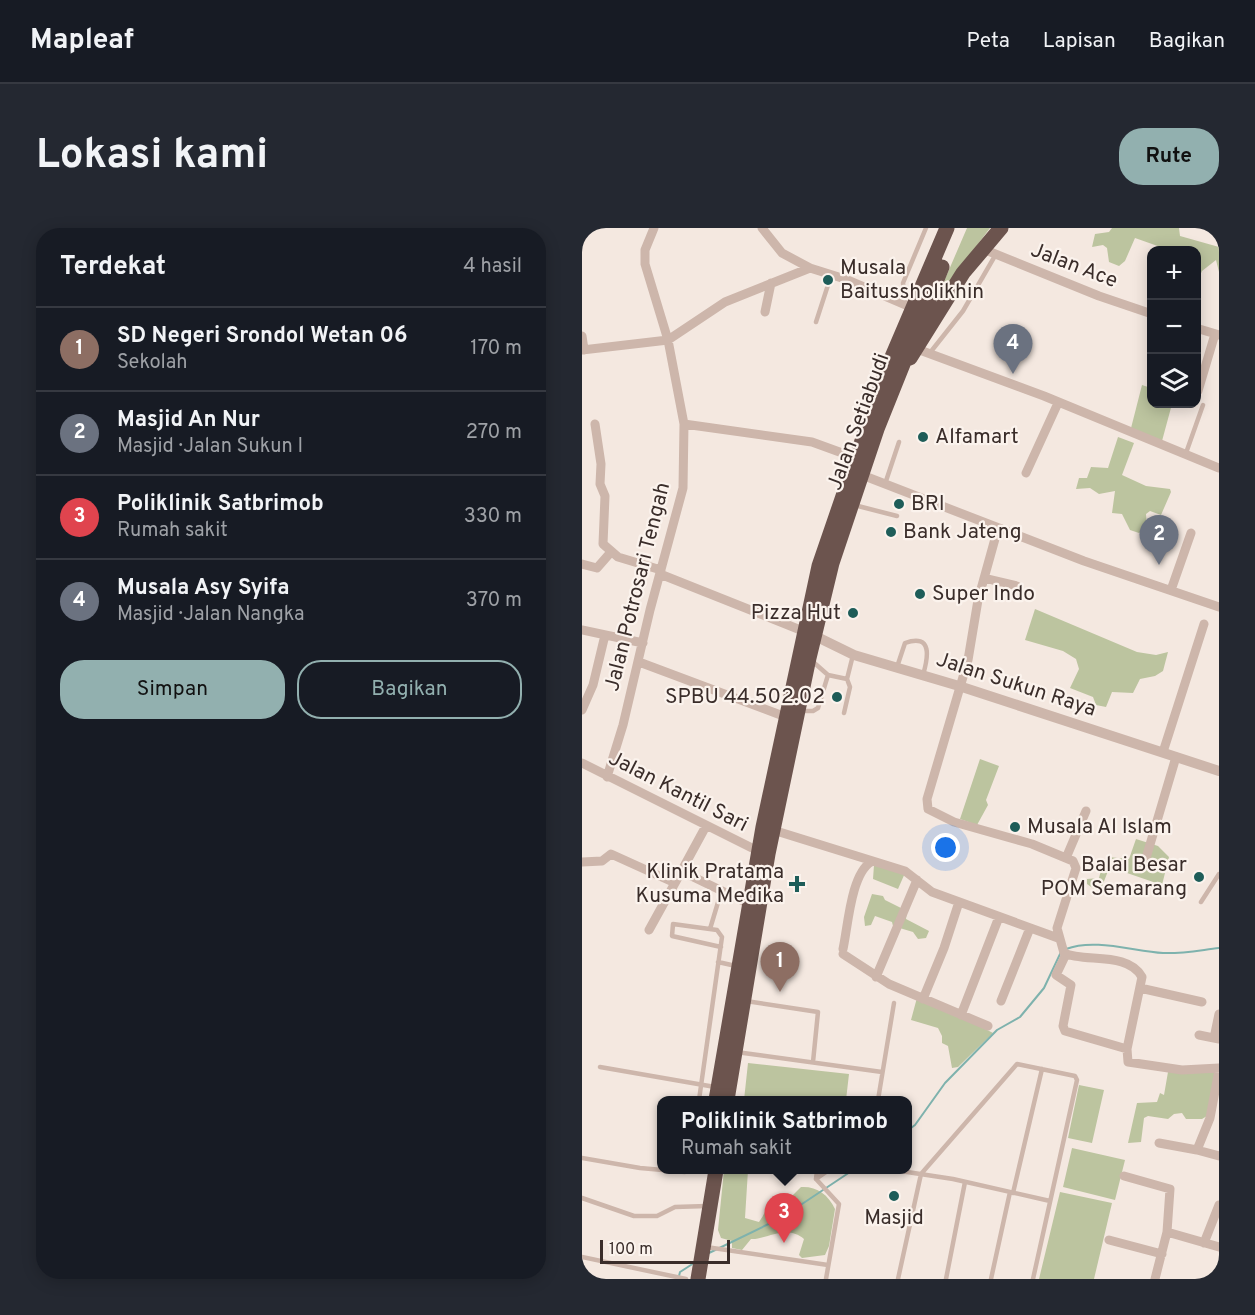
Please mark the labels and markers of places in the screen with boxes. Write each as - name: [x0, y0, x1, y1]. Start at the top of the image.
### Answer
- place label: Musala Baitussholikhin: [840, 255, 984, 306]
- marker: Musala Baitussholikhin: [821, 273, 835, 287]
- pin: 4: [994, 324, 1032, 374]
- place label: Alfamart: [935, 424, 1019, 451]
- marker: Alfamart: [916, 430, 930, 444]
- place label: BRI: [911, 491, 945, 518]
- marker: BRI: [892, 497, 906, 511]
- pin: 2: [1140, 516, 1178, 565]
- place label: Bank Jateng: [903, 519, 1022, 546]
- marker: Bank Jateng: [884, 525, 898, 539]
- place label: Super Indo: [932, 581, 1035, 608]
- marker: Super Indo: [913, 587, 927, 601]
- place label: Pizza Hut: [751, 600, 841, 627]
- marker: Pizza Hut: [846, 606, 860, 620]
- place label: SPBU 44.502.02: [665, 684, 825, 711]
- marker: SPBU 44.502.02: [830, 690, 844, 704]
- place label: Musala Al Islam: [1027, 814, 1172, 841]
- marker: Musala Al Islam: [1008, 820, 1022, 834]
- place label: Balai Besar POM Semarang: [1041, 852, 1187, 903]
- place label: Klinik Pratama Kusuma Medika: [636, 859, 784, 910]
- marker: Balai Besar POM Semarang: [1192, 870, 1206, 884]
- marker: Klinik Pratama Kusuma Medika: [788, 875, 806, 893]
- pin: 1: [760, 942, 800, 992]
- marker: Masjid: [887, 1189, 901, 1203]
- pin: 3: [764, 1194, 804, 1243]
- place label: Masjid: [864, 1205, 924, 1232]

